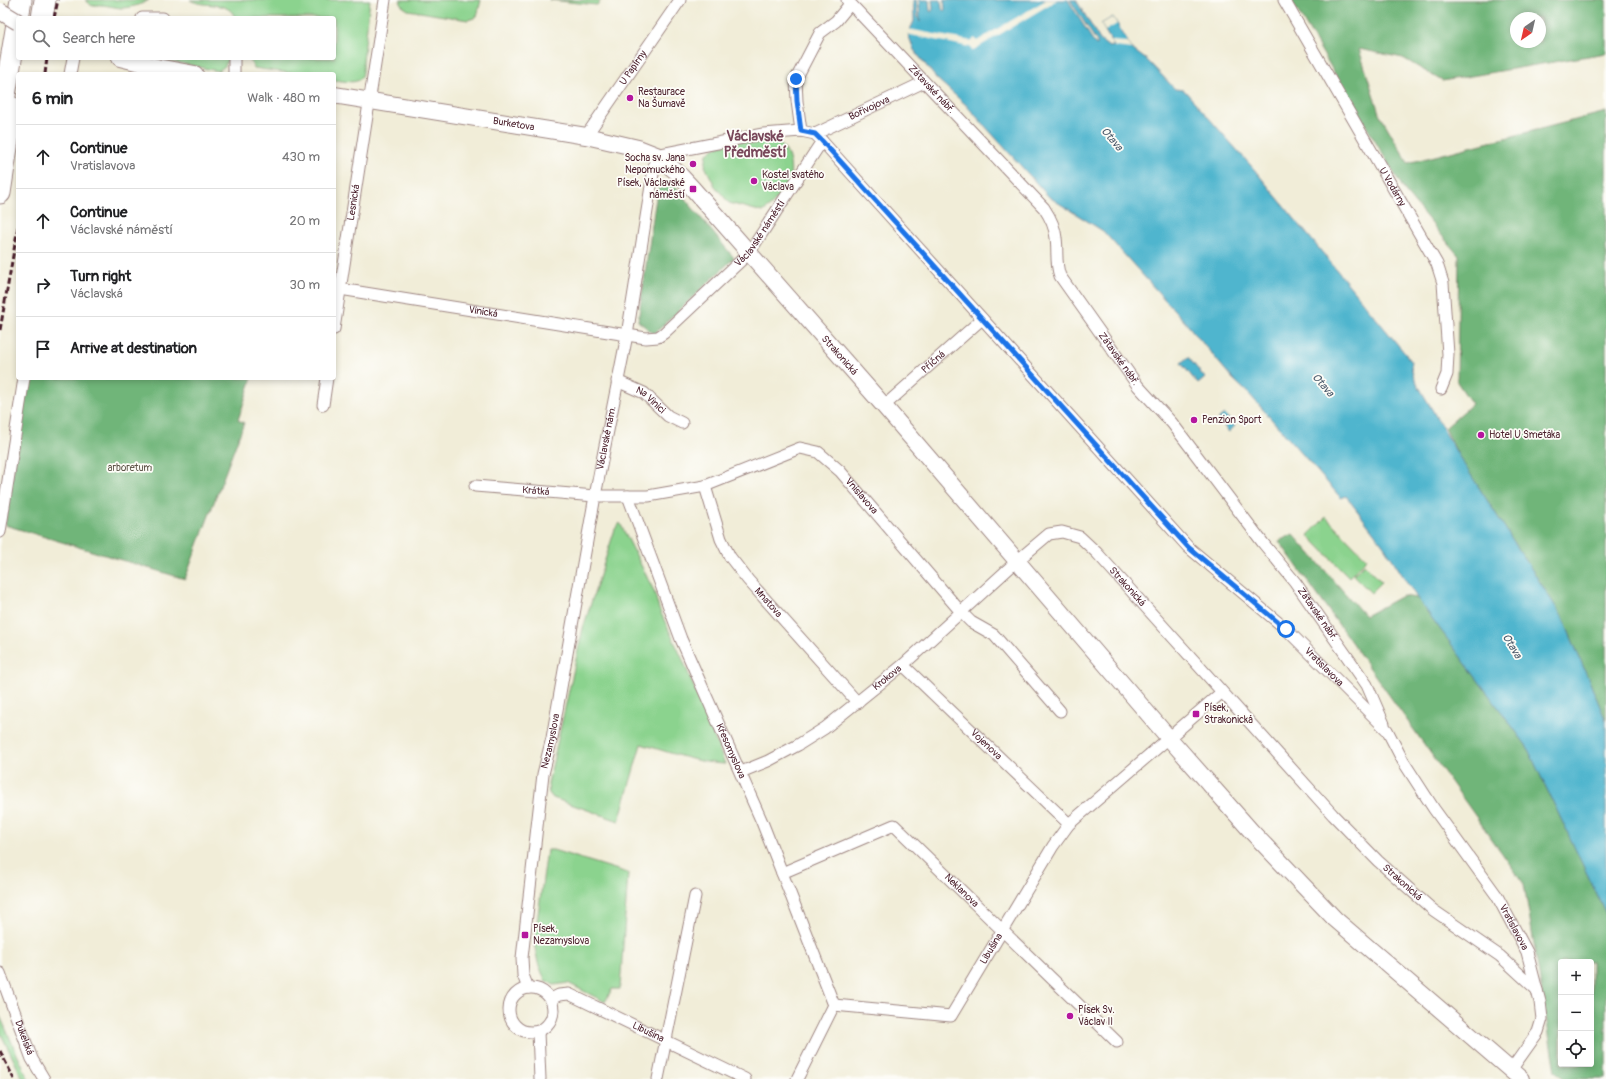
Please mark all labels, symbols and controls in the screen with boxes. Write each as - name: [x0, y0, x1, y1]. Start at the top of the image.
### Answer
- north arrow: [1510, 12, 1546, 48]
- search box: [16, 16, 336, 60]
- icon: search: [30, 27, 52, 49]
- text: Search here: [62, 29, 135, 48]
- street label: U Papírny: [617, 47, 650, 87]
- street label: Zátavské nábř.: [906, 63, 957, 116]
- route end: [787, 70, 805, 88]
- place label: Restaurace Na Šumavě: [638, 86, 686, 110]
- text: 6 min: [32, 88, 73, 109]
- text: Walk · 480 m: [247, 90, 320, 106]
- marker: Restaurace Na Šumavě: [625, 93, 635, 103]
- street label: Bořivojova: [847, 93, 892, 123]
- street label: Burketova: [492, 115, 536, 134]
- water label: Otava: [1098, 125, 1126, 154]
- district label: Václavské Předměstí: [724, 128, 786, 161]
- text: Continue: [70, 139, 128, 158]
- icon: ahead: [32, 146, 54, 168]
- text: 430 m: [282, 149, 320, 165]
- place label: Socha sv. Jana Nepomuckého: [624, 152, 686, 176]
- text: Vratislavova: [70, 158, 135, 174]
- marker: Socha sv. Jana Nepomuckého: [688, 159, 698, 169]
- street label: U Vodárny: [1376, 165, 1409, 209]
- place label: Kostel svatého Václava: [762, 169, 825, 193]
- marker: Kostel svatého Václava: [749, 176, 759, 186]
- place label: Písek, Václavské náměstí: [617, 177, 685, 201]
- street label: Lesnická: [345, 183, 362, 221]
- marker: Písek, Václavské náměstí: [688, 184, 698, 194]
- street label: Václavské náměstí: [732, 198, 788, 269]
- text: Continue: [70, 203, 128, 222]
- icon: ahead: [32, 210, 54, 232]
- text: 20 m: [289, 213, 320, 229]
- text: Václavské náměstí: [70, 222, 173, 238]
- text: Turn right: [70, 267, 131, 286]
- icon: right: [32, 274, 54, 296]
- text: 30 m: [290, 277, 320, 293]
- text: Václavská: [70, 286, 123, 302]
- street label: Vinická: [468, 304, 499, 320]
- street label: Zátavské nábř.: [1096, 330, 1142, 388]
- street label: Strakonická: [819, 333, 860, 378]
- icon: arrive: [32, 338, 54, 360]
- text: Arrive at destination: [70, 339, 197, 358]
- street label: Příčná: [919, 348, 948, 376]
- water label: Otava: [1309, 371, 1337, 400]
- street label: Na Vinici: [634, 384, 668, 416]
- street label: Václavské nám.: [594, 405, 619, 471]
- place label: Penzion Sport: [1202, 414, 1262, 426]
- marker: Penzion Sport: [1189, 415, 1199, 425]
- place label: Hotel U Smetáka: [1489, 429, 1561, 441]
- marker: Hotel U Smetáka: [1476, 430, 1486, 440]
- park label: arboretum: [108, 462, 152, 474]
- street label: Vnislavova: [843, 475, 881, 517]
- street label: Krátká: [522, 484, 550, 498]
- street label: Strakonická: [1106, 564, 1148, 609]
- street label: Mnatova: [752, 585, 785, 620]
- street label: Zátavské nábř.: [1295, 585, 1340, 643]
- route start: [1277, 620, 1295, 638]
- water label: Otava: [1500, 631, 1525, 662]
- street label: Vratislavova: [1302, 645, 1346, 689]
- street label: Krokova: [870, 662, 904, 693]
- place label: Písek, Strakonická: [1204, 702, 1253, 726]
- marker: Písek, Strakonická: [1191, 709, 1201, 719]
- street label: Nezamyslova: [539, 712, 562, 770]
- street label: Křesomyslova: [713, 722, 748, 781]
- street label: Vojenova: [968, 727, 1004, 763]
- street label: Strakonická: [1380, 862, 1425, 903]
- street label: Neklanova: [942, 871, 981, 910]
- street label: Vratislavova: [1497, 902, 1531, 953]
- place label: Písek, Nezamyslova: [533, 923, 589, 947]
- marker: Písek, Nezamyslova: [520, 930, 530, 940]
- street label: Libušina: [978, 931, 1005, 966]
- map controls: [1558, 959, 1594, 1067]
- button: +: [1558, 959, 1594, 995]
- button: −: [1558, 995, 1594, 1031]
- place label: Písek Sv. Václav II: [1078, 1004, 1115, 1028]
- marker: Písek Sv. Václav II: [1065, 1011, 1075, 1021]
- street label: Dukelská: [12, 1019, 36, 1057]
- street label: Libušina: [630, 1020, 666, 1045]
- button: locate: [1558, 1031, 1594, 1067]

